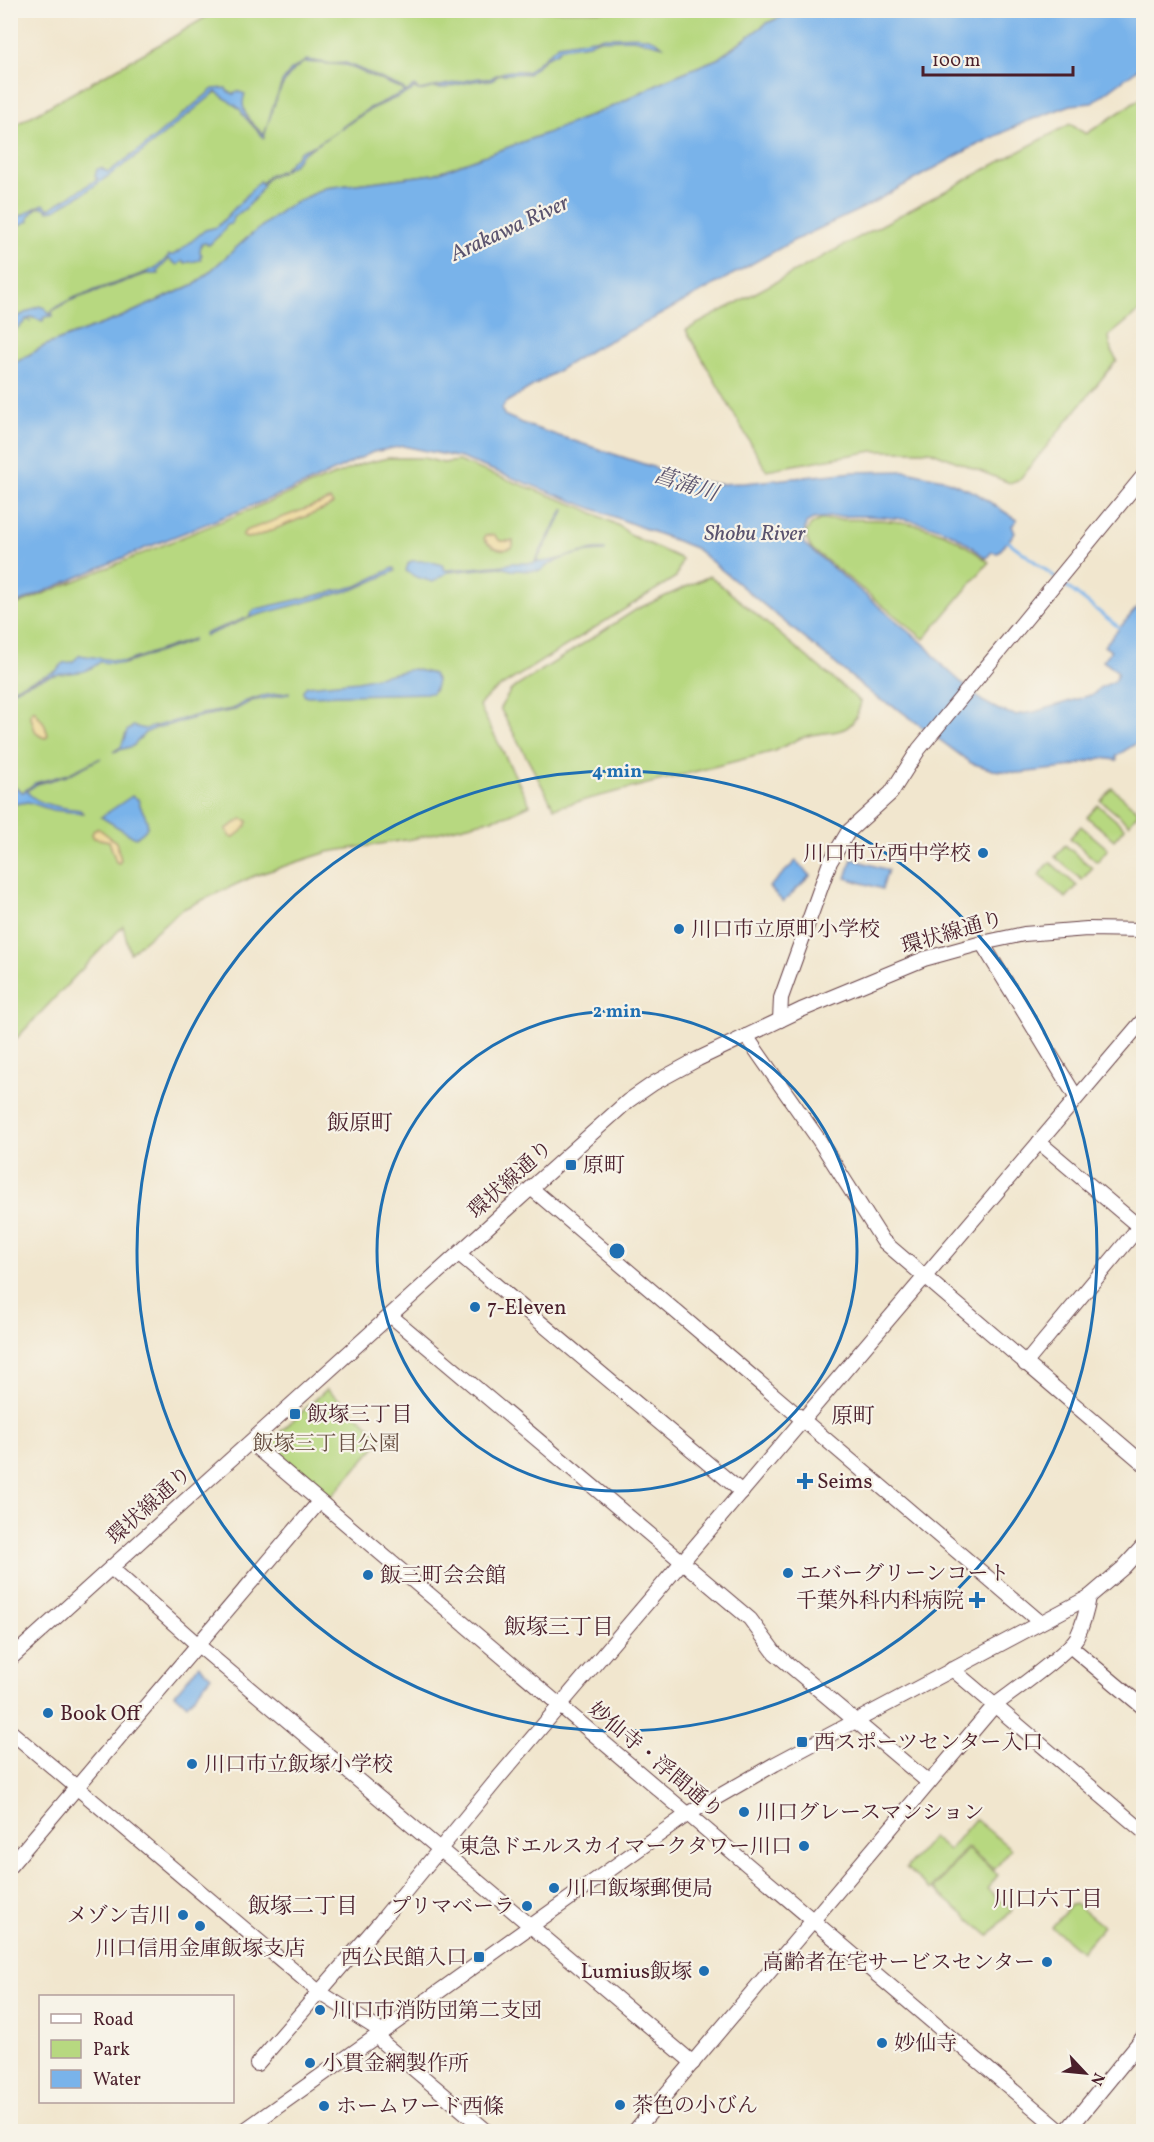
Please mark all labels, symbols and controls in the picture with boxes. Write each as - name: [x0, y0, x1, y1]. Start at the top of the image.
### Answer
- scale bar: [923, 39, 1073, 77]
- text: 100 m: [932, 49, 981, 74]
- water label: Arakawa River: [445, 188, 575, 271]
- water label: 菖蒲川: [649, 460, 723, 511]
- water label: Shobu River: [704, 519, 807, 550]
- text: 4 min: [592, 760, 642, 785]
- place label: 川口市立西中学校: [803, 840, 971, 869]
- marker: 川口市立西中学校: [976, 846, 990, 860]
- street label: 環状線通り: [898, 905, 1007, 962]
- place label: 川口市立原町小学校: [691, 916, 880, 945]
- marker: 川口市立原町小学校: [672, 922, 686, 936]
- text: 2 min: [593, 1000, 641, 1025]
- district label: 飯原町: [327, 1109, 393, 1140]
- street label: 環状線通り: [462, 1134, 560, 1226]
- place label: 原町: [583, 1152, 625, 1181]
- marker: 原町: [564, 1158, 578, 1172]
- centre of rings: [607, 1241, 627, 1261]
- place label: 7-Eleven: [487, 1294, 567, 1323]
- marker: 7-Eleven: [468, 1300, 482, 1314]
- place label: 飯塚三丁目: [307, 1401, 412, 1430]
- district label: 原町: [831, 1402, 875, 1433]
- marker: 飯塚三丁目: [288, 1407, 302, 1421]
- park label: 飯塚三丁目公園: [253, 1430, 400, 1459]
- street label: 環状線通り: [101, 1460, 199, 1552]
- place label: Seims: [817, 1468, 872, 1497]
- marker: Seims: [798, 1474, 812, 1488]
- place label: エバーグリーンコート: [800, 1560, 1010, 1589]
- place label: 飯三町会会館: [380, 1562, 506, 1591]
- marker: エバーグリーンコート: [781, 1566, 795, 1580]
- marker: 飯三町会会館: [361, 1568, 375, 1582]
- place label: 千葉外科内科病院: [796, 1587, 964, 1616]
- marker: 千葉外科内科病院: [968, 1591, 986, 1609]
- district label: 飯塚三丁目: [504, 1613, 614, 1644]
- street label: 妙仙寺・浮間通り: [581, 1696, 729, 1826]
- place label: Book Off: [60, 1700, 142, 1729]
- marker: Book Off: [41, 1706, 55, 1720]
- place label: 西スポーツセンター入口: [814, 1729, 1043, 1758]
- marker: 西スポーツセンター入口: [795, 1735, 809, 1749]
- place label: 川口市立飯塚小学校: [204, 1751, 393, 1780]
- marker: 川口市立飯塚小学校: [185, 1757, 199, 1771]
- place label: 川口グレースマンション: [756, 1799, 985, 1828]
- marker: 川口グレースマンション: [737, 1805, 751, 1819]
- place label: 東急ドエルスカイマークタワー川口: [459, 1833, 792, 1862]
- marker: 東急ドエルスカイマークタワー川口: [797, 1839, 811, 1853]
- place label: 川口飯塚郵便局: [566, 1875, 713, 1904]
- marker: 川口飯塚郵便局: [547, 1881, 561, 1895]
- district label: 川口六丁目: [993, 1885, 1103, 1916]
- district label: 飯塚二丁目: [248, 1892, 358, 1923]
- place label: プリマベーラ: [390, 1893, 515, 1922]
- marker: プリマベーラ: [520, 1899, 534, 1913]
- place label: メゾン吉川: [67, 1902, 171, 1931]
- marker: メゾン吉川: [176, 1908, 190, 1922]
- marker: 川口信用金庫飯塚支店: [193, 1919, 207, 1933]
- place label: 川口信用金庫飯塚支店: [95, 1935, 305, 1964]
- place label: 西公民館入口: [341, 1944, 467, 1973]
- place label: 高齢者在宅サービスセンター: [763, 1949, 1035, 1978]
- marker: 西公民館入口: [472, 1950, 486, 1964]
- marker: 高齢者在宅サービスセンター: [1040, 1955, 1054, 1969]
- place label: Lumius飯塚: [581, 1958, 692, 1987]
- marker: Lumius飯塚: [697, 1964, 711, 1978]
- legend: [39, 1995, 234, 2103]
- place label: 川口市消防団第二支団: [332, 1997, 542, 2026]
- marker: 川口市消防団第二支団: [313, 2003, 327, 2017]
- text: Road: [93, 2008, 134, 2033]
- place label: 妙仙寺: [894, 2030, 957, 2059]
- marker: 妙仙寺: [875, 2036, 889, 2050]
- text: Park: [93, 2038, 130, 2063]
- north arrow: [1055, 2043, 1115, 2103]
- place label: 小貫金網製作所: [322, 2050, 469, 2079]
- marker: 小貫金網製作所: [303, 2056, 317, 2070]
- text: Water: [93, 2068, 141, 2093]
- text: N: [1084, 2069, 1109, 2089]
- place label: 茶色の小びん: [632, 2092, 758, 2121]
- place label: ホームワード西條: [336, 2093, 504, 2122]
- marker: 茶色の小びん: [613, 2098, 627, 2112]
- marker: ホームワード西條: [317, 2099, 331, 2113]

